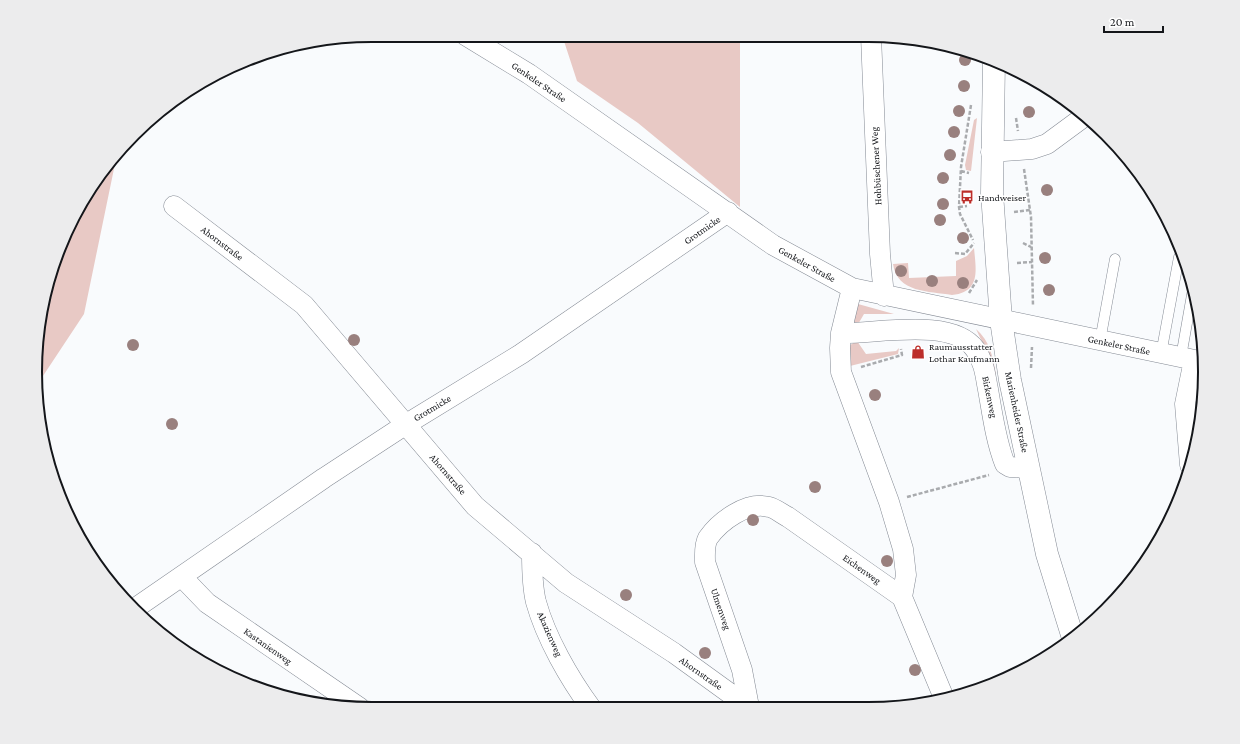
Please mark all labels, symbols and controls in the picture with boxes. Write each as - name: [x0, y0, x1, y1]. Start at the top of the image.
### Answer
- scale bar: [1104, 8, 1163, 34]
- text: 20 m: [1110, 15, 1135, 29]
- street label: Genkeler Straße: [510, 60, 569, 105]
- street label: Hohbüschener Weg: [868, 126, 884, 205]
- bus stop icon: Handweiser: [959, 189, 975, 205]
- place label: Handweiser: [978, 192, 1026, 203]
- street label: Grotmicke: [682, 213, 723, 246]
- street label: Ahornstraße: [199, 224, 246, 263]
- street label: Genkeler Straße: [777, 244, 838, 285]
- street label: Genkeler Straße: [1087, 333, 1152, 357]
- place label: Raumausstatter Lothar Kaufmann: [929, 341, 1000, 364]
- shop icon: Raumausstatter Lothar Kaufmann: [910, 344, 926, 360]
- street label: Marienheider Straße: [1003, 371, 1031, 454]
- street label: Birkenweg: [980, 375, 1000, 419]
- street label: Grotmicke: [411, 392, 453, 423]
- street label: Ahornstraße: [427, 451, 469, 497]
- street label: Eichenweg: [841, 552, 883, 586]
- street label: Ulmenweg: [709, 587, 733, 631]
- street label: Akazienweg: [535, 610, 565, 658]
- street label: Kastanienweg: [242, 625, 294, 667]
- street label: Ahornstraße: [677, 654, 725, 692]

